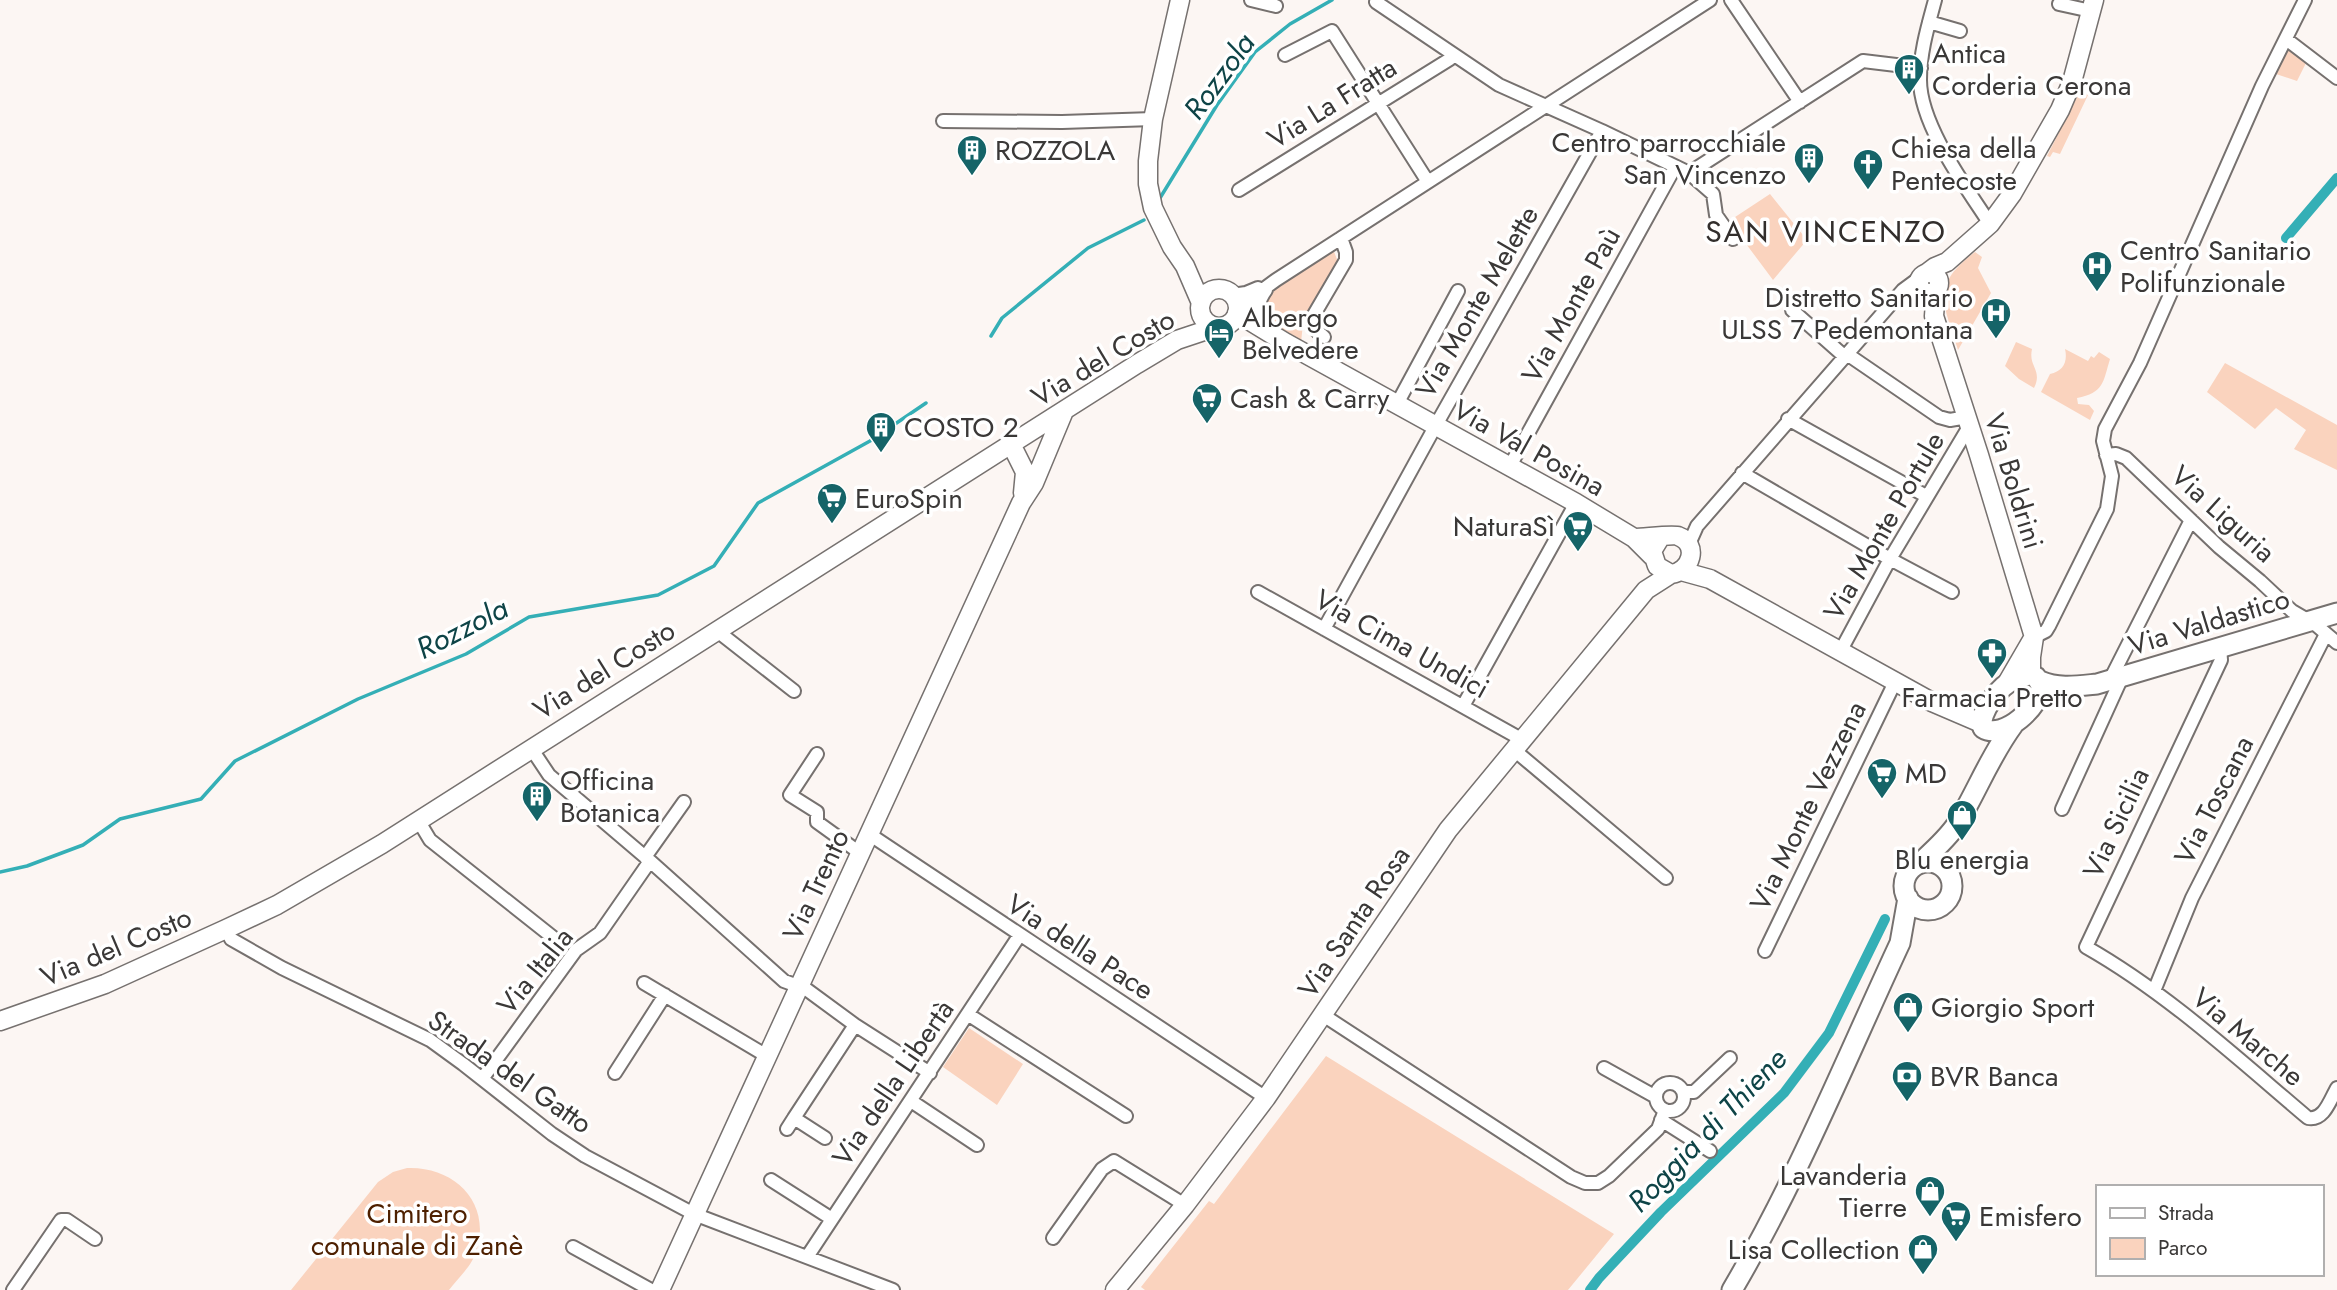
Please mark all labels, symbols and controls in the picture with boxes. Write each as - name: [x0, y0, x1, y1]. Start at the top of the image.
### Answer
- water label: Rozzola: [1173, 23, 1265, 128]
- place label: Antica Corderia Cerona: [1932, 33, 2131, 106]
- street label: Via La Fratta: [1259, 47, 1405, 159]
- building icon: Antica Corderia Cerona: [1892, 52, 1926, 96]
- place label: Centro parrocchiale San Vincenzo: [1552, 122, 1786, 195]
- place label: Chiesa della Pentecoste: [1891, 128, 2036, 201]
- place label: ROZZOLA: [995, 130, 1116, 171]
- building icon: ROZZOLA: [955, 133, 989, 177]
- building icon: Centro parrocchiale San Vincenzo: [1792, 141, 1826, 185]
- church icon: Chiesa della Pentecoste: [1851, 147, 1885, 191]
- street label: Via Monte Melette: [1405, 198, 1549, 406]
- district label: SAN VINCENZO: [1705, 210, 1947, 253]
- street label: Via Monte Paù: [1511, 220, 1631, 390]
- place label: Centro Sanitario Polifunzionale: [2120, 230, 2311, 303]
- hospital icon: Centro Sanitario Polifunzionale: [2080, 249, 2114, 293]
- place label: Distretto Sanitario ULSS 7 Pedemontana: [1721, 277, 1973, 350]
- hospital icon: Distretto Sanitario ULSS 7 Pedemontana: [1979, 296, 2013, 340]
- place label: Albergo Belvedere: [1242, 297, 1359, 370]
- street label: Via del Costo: [1024, 299, 1182, 417]
- hotel icon: Albergo Belvedere: [1202, 316, 1236, 360]
- place label: Cash & Carry: [1230, 378, 1390, 419]
- supermarket icon: Cash & Carry: [1190, 381, 1224, 425]
- street label: Via Val Posina: [1446, 389, 1612, 507]
- place label: COSTO 2: [904, 407, 1019, 448]
- street label: Via Boldrini: [1974, 408, 2054, 554]
- building icon: COSTO 2: [864, 410, 898, 454]
- street label: Via Monte Portule: [1813, 424, 1955, 628]
- street label: Via Liguria: [2162, 456, 2284, 572]
- place label: EuroSpin: [855, 478, 963, 519]
- supermarket icon: EuroSpin: [815, 481, 849, 525]
- place label: NaturaSì: [1453, 506, 1555, 547]
- supermarket icon: NaturaSì: [1561, 509, 1595, 553]
- street label: Via Valdastico: [2123, 578, 2295, 666]
- street label: Via Cima Undici: [1307, 579, 1497, 709]
- water label: Rozzola: [409, 586, 516, 669]
- street label: Via del Costo: [525, 610, 683, 730]
- pharmacy icon: Farmacia Pretto: [1975, 636, 2009, 680]
- place label: Farmacia Pretto: [1901, 677, 2083, 718]
- street label: Via Monte Vezzena: [1739, 694, 1877, 918]
- street label: Via Toscana: [2164, 729, 2264, 871]
- place label: MD: [1905, 753, 1947, 794]
- supermarket icon: MD: [1865, 756, 1899, 800]
- place label: Officina Botanica: [560, 760, 660, 833]
- street label: Via Sicilia: [2072, 761, 2160, 885]
- building icon: Officina Botanica: [520, 779, 554, 823]
- shop icon: Blu energia: [1945, 798, 1979, 842]
- street label: Via Trento: [772, 823, 860, 947]
- street label: Via Santa Rosa: [1288, 838, 1420, 1006]
- place label: Blu energia: [1895, 839, 2029, 880]
- street label: Via della Pace: [998, 884, 1162, 1010]
- street label: Via del Costo: [34, 897, 198, 997]
- street label: Via Italia: [487, 919, 583, 1023]
- street label: Via Marche: [2183, 978, 2313, 1096]
- place label: Giorgio Sport: [1931, 987, 2095, 1028]
- shop icon: Giorgio Sport: [1891, 990, 1925, 1034]
- street label: Via della Libertà: [822, 992, 964, 1174]
- street label: Strada del Gatto: [420, 1000, 600, 1144]
- water label: Roggia di Thiene: [1617, 1038, 1797, 1222]
- place label: BVR Banca: [1930, 1056, 2058, 1097]
- bank icon: BVR Banca: [1890, 1059, 1924, 1103]
- place label: Lavanderia Tierre: [1780, 1155, 1907, 1228]
- shop icon: Lavanderia Tierre: [1913, 1174, 1947, 1218]
- legend: [2096, 1185, 2323, 1276]
- park label: Cimitero comunale di Zanè: [311, 1193, 523, 1266]
- place label: Emisfero: [1979, 1196, 2082, 1237]
- text: Strada: [2158, 1198, 2214, 1228]
- supermarket icon: Emisfero: [1939, 1199, 1973, 1243]
- place label: Lisa Collection: [1728, 1229, 1900, 1270]
- shop icon: Lisa Collection: [1906, 1232, 1940, 1276]
- text: Parco: [2158, 1233, 2207, 1263]

